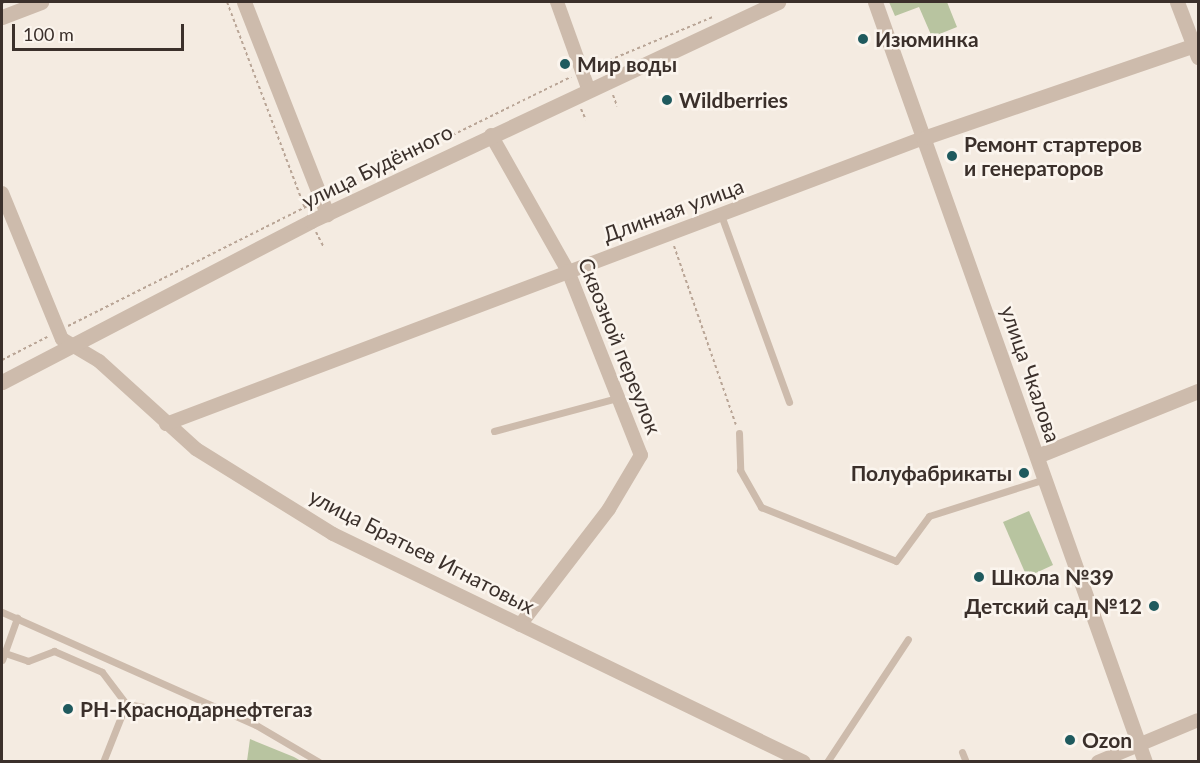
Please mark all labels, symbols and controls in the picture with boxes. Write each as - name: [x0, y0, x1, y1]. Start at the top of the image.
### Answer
- scale bar: [15, 12, 188, 50]
- text: 100 m: [23, 23, 74, 45]
- place label: Изюминка: [875, 26, 979, 52]
- marker: Изюминка: [856, 32, 870, 46]
- place label: Мир воды: [577, 51, 677, 77]
- marker: Мир воды: [558, 57, 572, 71]
- place label: Wildberries: [679, 87, 788, 113]
- marker: Wildberries: [660, 93, 674, 107]
- street label: улица Будённого: [298, 119, 456, 213]
- place label: Ремонт стартеров и генераторов: [964, 131, 1142, 181]
- marker: Ремонт стартеров и генераторов: [945, 149, 959, 163]
- street label: Длинная улица: [599, 173, 747, 247]
- street label: Сквозной переулок: [573, 254, 667, 438]
- street label: улица Чкалова: [996, 302, 1066, 446]
- place label: Полуфабрикаты: [851, 460, 1012, 486]
- marker: Полуфабрикаты: [1017, 466, 1031, 480]
- street label: улица Братьев Игнатовых: [305, 483, 539, 619]
- place label: Школа №39: [991, 564, 1114, 590]
- marker: Школа №39: [972, 570, 986, 584]
- place label: Детский сад №12: [965, 593, 1142, 619]
- marker: Детский сад №12: [1147, 599, 1161, 613]
- place label: РН-Краснодарнефтегаз: [80, 696, 313, 722]
- marker: РН-Краснодарнефтегаз: [61, 702, 75, 716]
- place label: Ozon: [1082, 727, 1132, 753]
- marker: Ozon: [1063, 733, 1077, 747]

